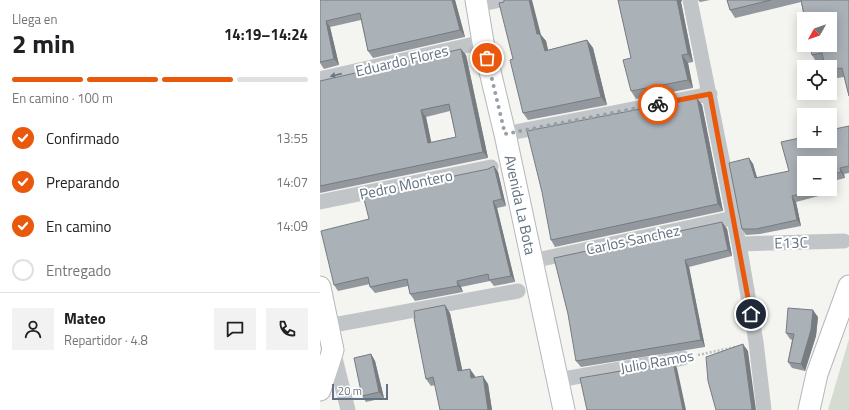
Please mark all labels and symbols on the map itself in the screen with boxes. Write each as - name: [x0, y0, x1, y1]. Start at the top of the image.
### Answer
- north arrow: [797, 12, 837, 52]
- street label: Eduardo Flores: [353, 39, 451, 82]
- pin: [470, 41, 504, 75]
- one-way arrow: [330, 73, 342, 79]
- courier: [638, 84, 678, 124]
- street label: Avenida La Bota: [499, 153, 542, 257]
- street label: Pedro Montero: [357, 163, 455, 206]
- street label: Carlos Sanchez: [584, 218, 682, 261]
- street label: E13C: [774, 230, 808, 255]
- pin: [734, 297, 768, 331]
- street label: Julio Ramos: [618, 344, 696, 379]
- scale bar: [332, 382, 388, 401]

